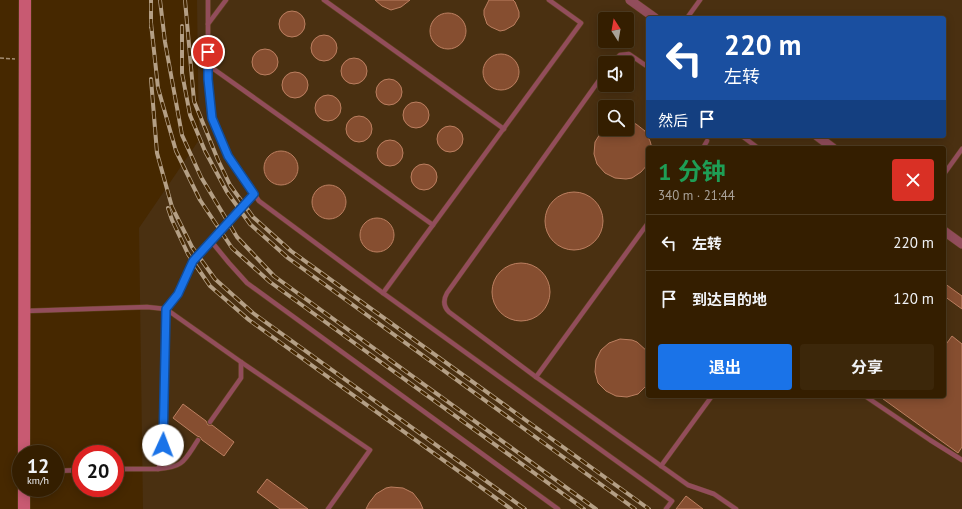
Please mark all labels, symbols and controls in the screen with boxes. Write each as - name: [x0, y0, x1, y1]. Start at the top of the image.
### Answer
- north arrow: [598, 12, 634, 48]
- map controls: [598, 12, 634, 136]
- text: 220 m: [724, 26, 801, 63]
- icon: left: [658, 32, 710, 84]
- pin: [191, 35, 225, 69]
- icon: arrive: [197, 41, 219, 63]
- button: sound: [598, 56, 634, 92]
- text: 左转: [724, 65, 760, 88]
- button: search: [598, 100, 634, 136]
- icon: arrive: [696, 108, 718, 130]
- text: 然后: [658, 111, 688, 130]
- text: 1 分钟: [658, 156, 726, 187]
- button: close: [892, 159, 934, 201]
- text: 340 m · 21:44: [658, 187, 735, 204]
- icon: left: [658, 232, 680, 254]
- text: 220 m: [893, 233, 934, 252]
- text: 左转: [692, 234, 722, 253]
- icon: arrive: [658, 288, 680, 310]
- text: 120 m: [893, 289, 934, 308]
- text: 到达目的地: [692, 290, 767, 309]
- button: 退出: [658, 344, 792, 390]
- button: 分享: [800, 344, 934, 390]
- position arrow: [142, 424, 184, 466]
- speed limit sign: 20: [72, 445, 124, 497]
- text: 12: [27, 453, 49, 479]
- text: km/h: [27, 474, 49, 487]

